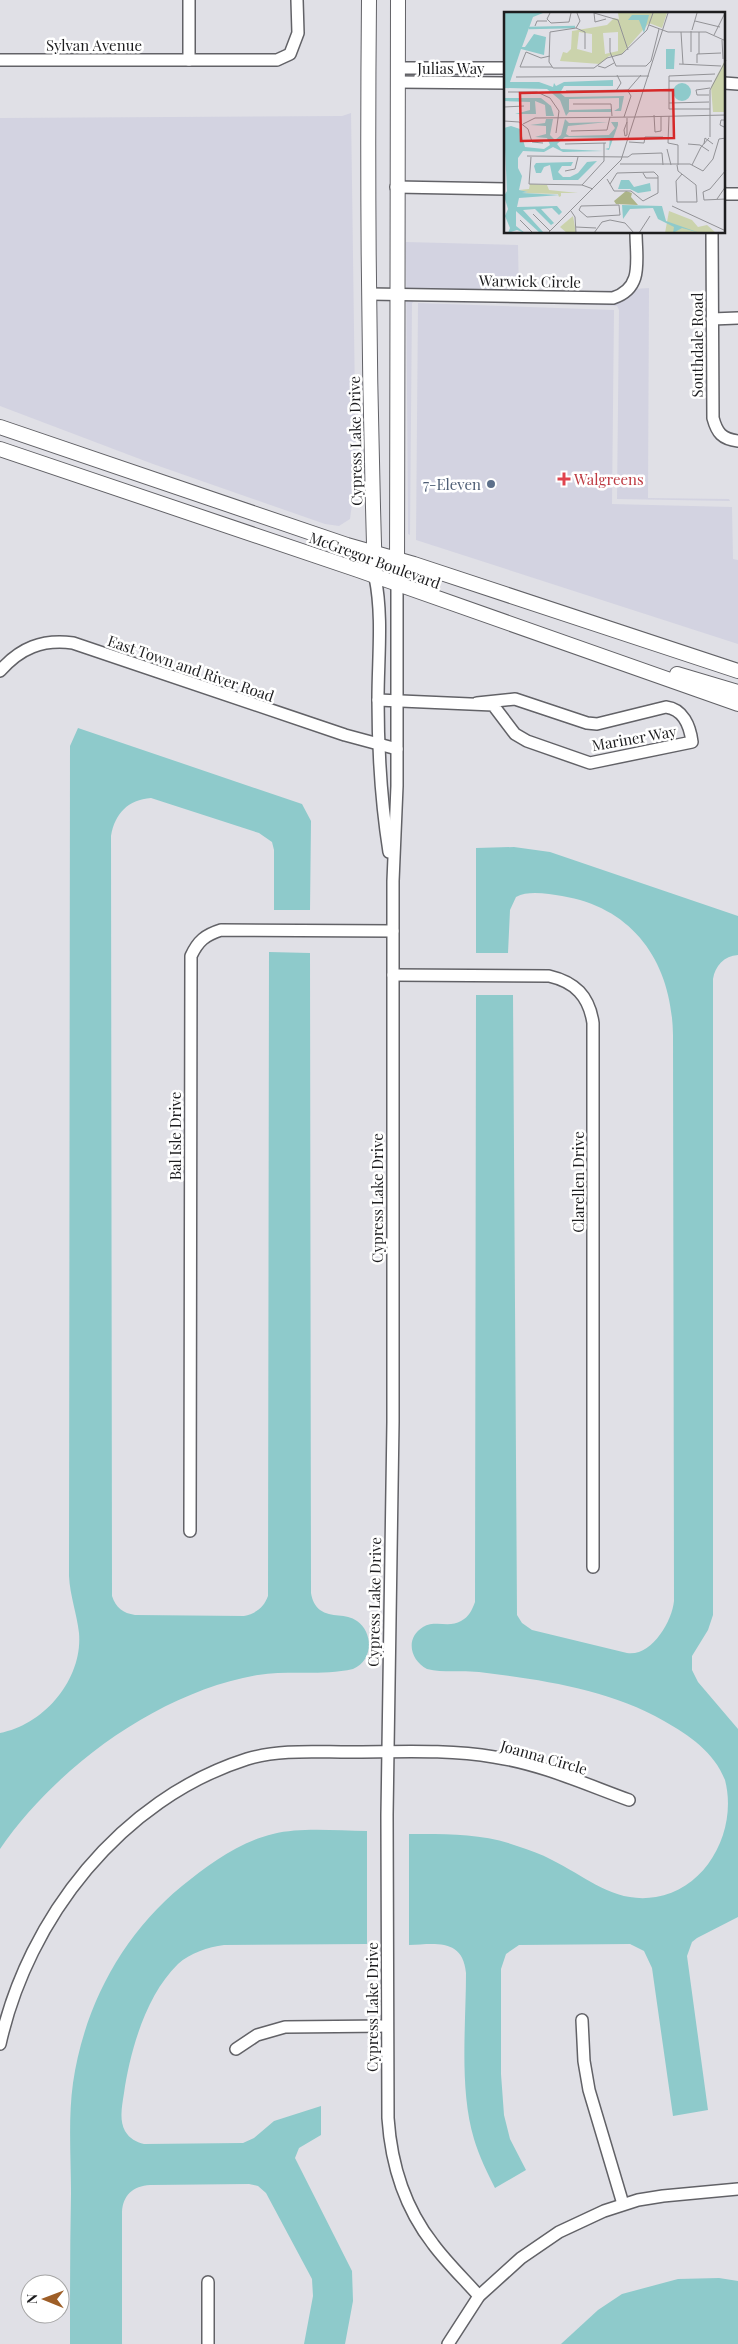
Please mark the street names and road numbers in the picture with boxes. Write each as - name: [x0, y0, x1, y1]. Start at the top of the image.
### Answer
- street label: Sylvan Avenue: [46, 35, 142, 55]
- street label: Julias Way: [416, 58, 485, 78]
- street label: Warwick Circle: [478, 270, 581, 292]
- street label: Southdale Road: [687, 292, 707, 397]
- street label: Cypress Lake Drive: [344, 376, 366, 506]
- street label: McGregor Boulevard: [307, 527, 444, 593]
- street label: East Town and River Road: [105, 630, 277, 706]
- street label: Mariner Way: [590, 721, 678, 755]
- street label: Bal Isle Drive: [165, 1092, 185, 1180]
- street label: Clarellen Drive: [568, 1131, 588, 1233]
- street label: Cypress Lake Drive: [367, 1133, 387, 1263]
- street label: Cypress Lake Drive: [363, 1537, 385, 1667]
- street label: Joanna Circle: [497, 1735, 590, 1779]
- street label: Cypress Lake Drive: [362, 1942, 382, 2072]

